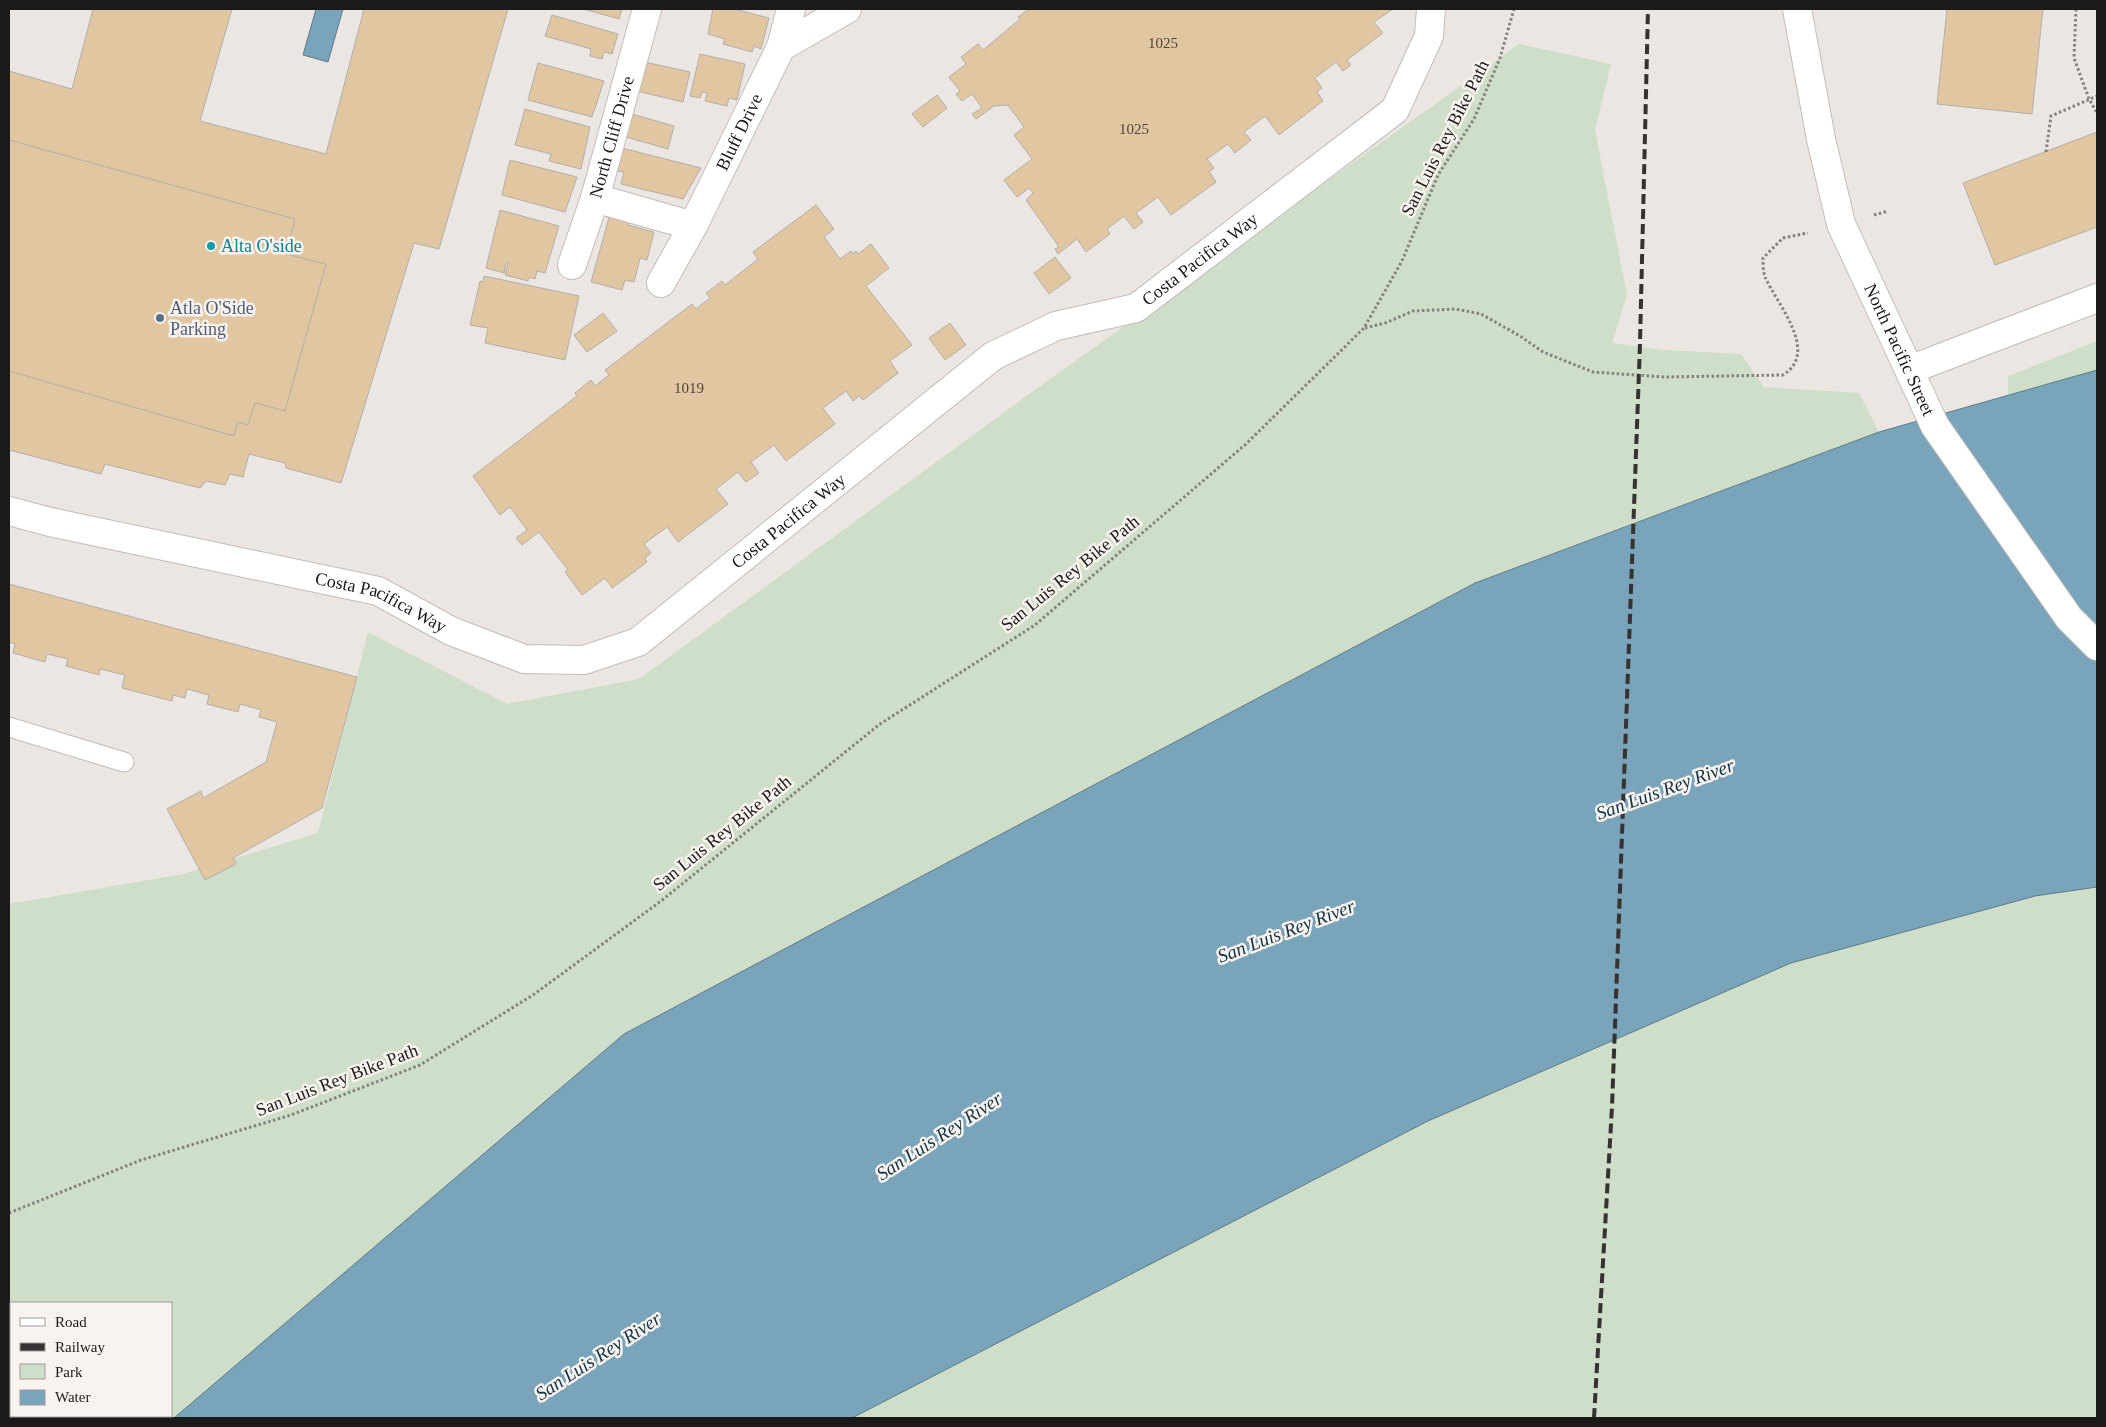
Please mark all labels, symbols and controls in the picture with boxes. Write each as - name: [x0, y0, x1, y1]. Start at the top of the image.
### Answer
- house number: 1025: [1148, 35, 1178, 51]
- street label: San Luis Rey Bike Path: [1397, 57, 1493, 219]
- street label: North Cliff Drive: [585, 74, 638, 200]
- street label: Bluff Drive: [712, 90, 766, 174]
- house number: 1025: [1119, 121, 1149, 137]
- street label: Costa Pacifica Way: [1138, 209, 1262, 310]
- place label: Alta O'side: [221, 236, 302, 256]
- marker: Alta O'side: [205, 240, 217, 252]
- street label: North Pacific Street: [1860, 280, 1939, 419]
- place label: Atla O'Side Parking: [170, 298, 254, 339]
- marker: Atla O'Side Parking: [154, 312, 166, 324]
- house number: 1019: [674, 380, 704, 396]
- street label: Costa Pacifica Way: [727, 469, 849, 573]
- street label: San Luis Rey Bike Path: [997, 511, 1143, 635]
- street label: Costa Pacifica Way: [314, 568, 450, 637]
- water label: San Luis Rey River: [1593, 754, 1737, 824]
- street label: San Luis Rey Bike Path: [649, 771, 795, 895]
- water label: San Luis Rey River: [1215, 895, 1358, 967]
- street label: San Luis Rey Bike Path: [253, 1040, 421, 1120]
- water label: San Luis Rey River: [872, 1087, 1006, 1184]
- legend: [10, 1302, 172, 1417]
- water label: San Luis Rey River: [531, 1307, 665, 1404]
- text: Road: [55, 1314, 87, 1330]
- text: Railway: [55, 1339, 105, 1355]
- text: Park: [55, 1364, 83, 1380]
- text: Water: [55, 1389, 90, 1405]

